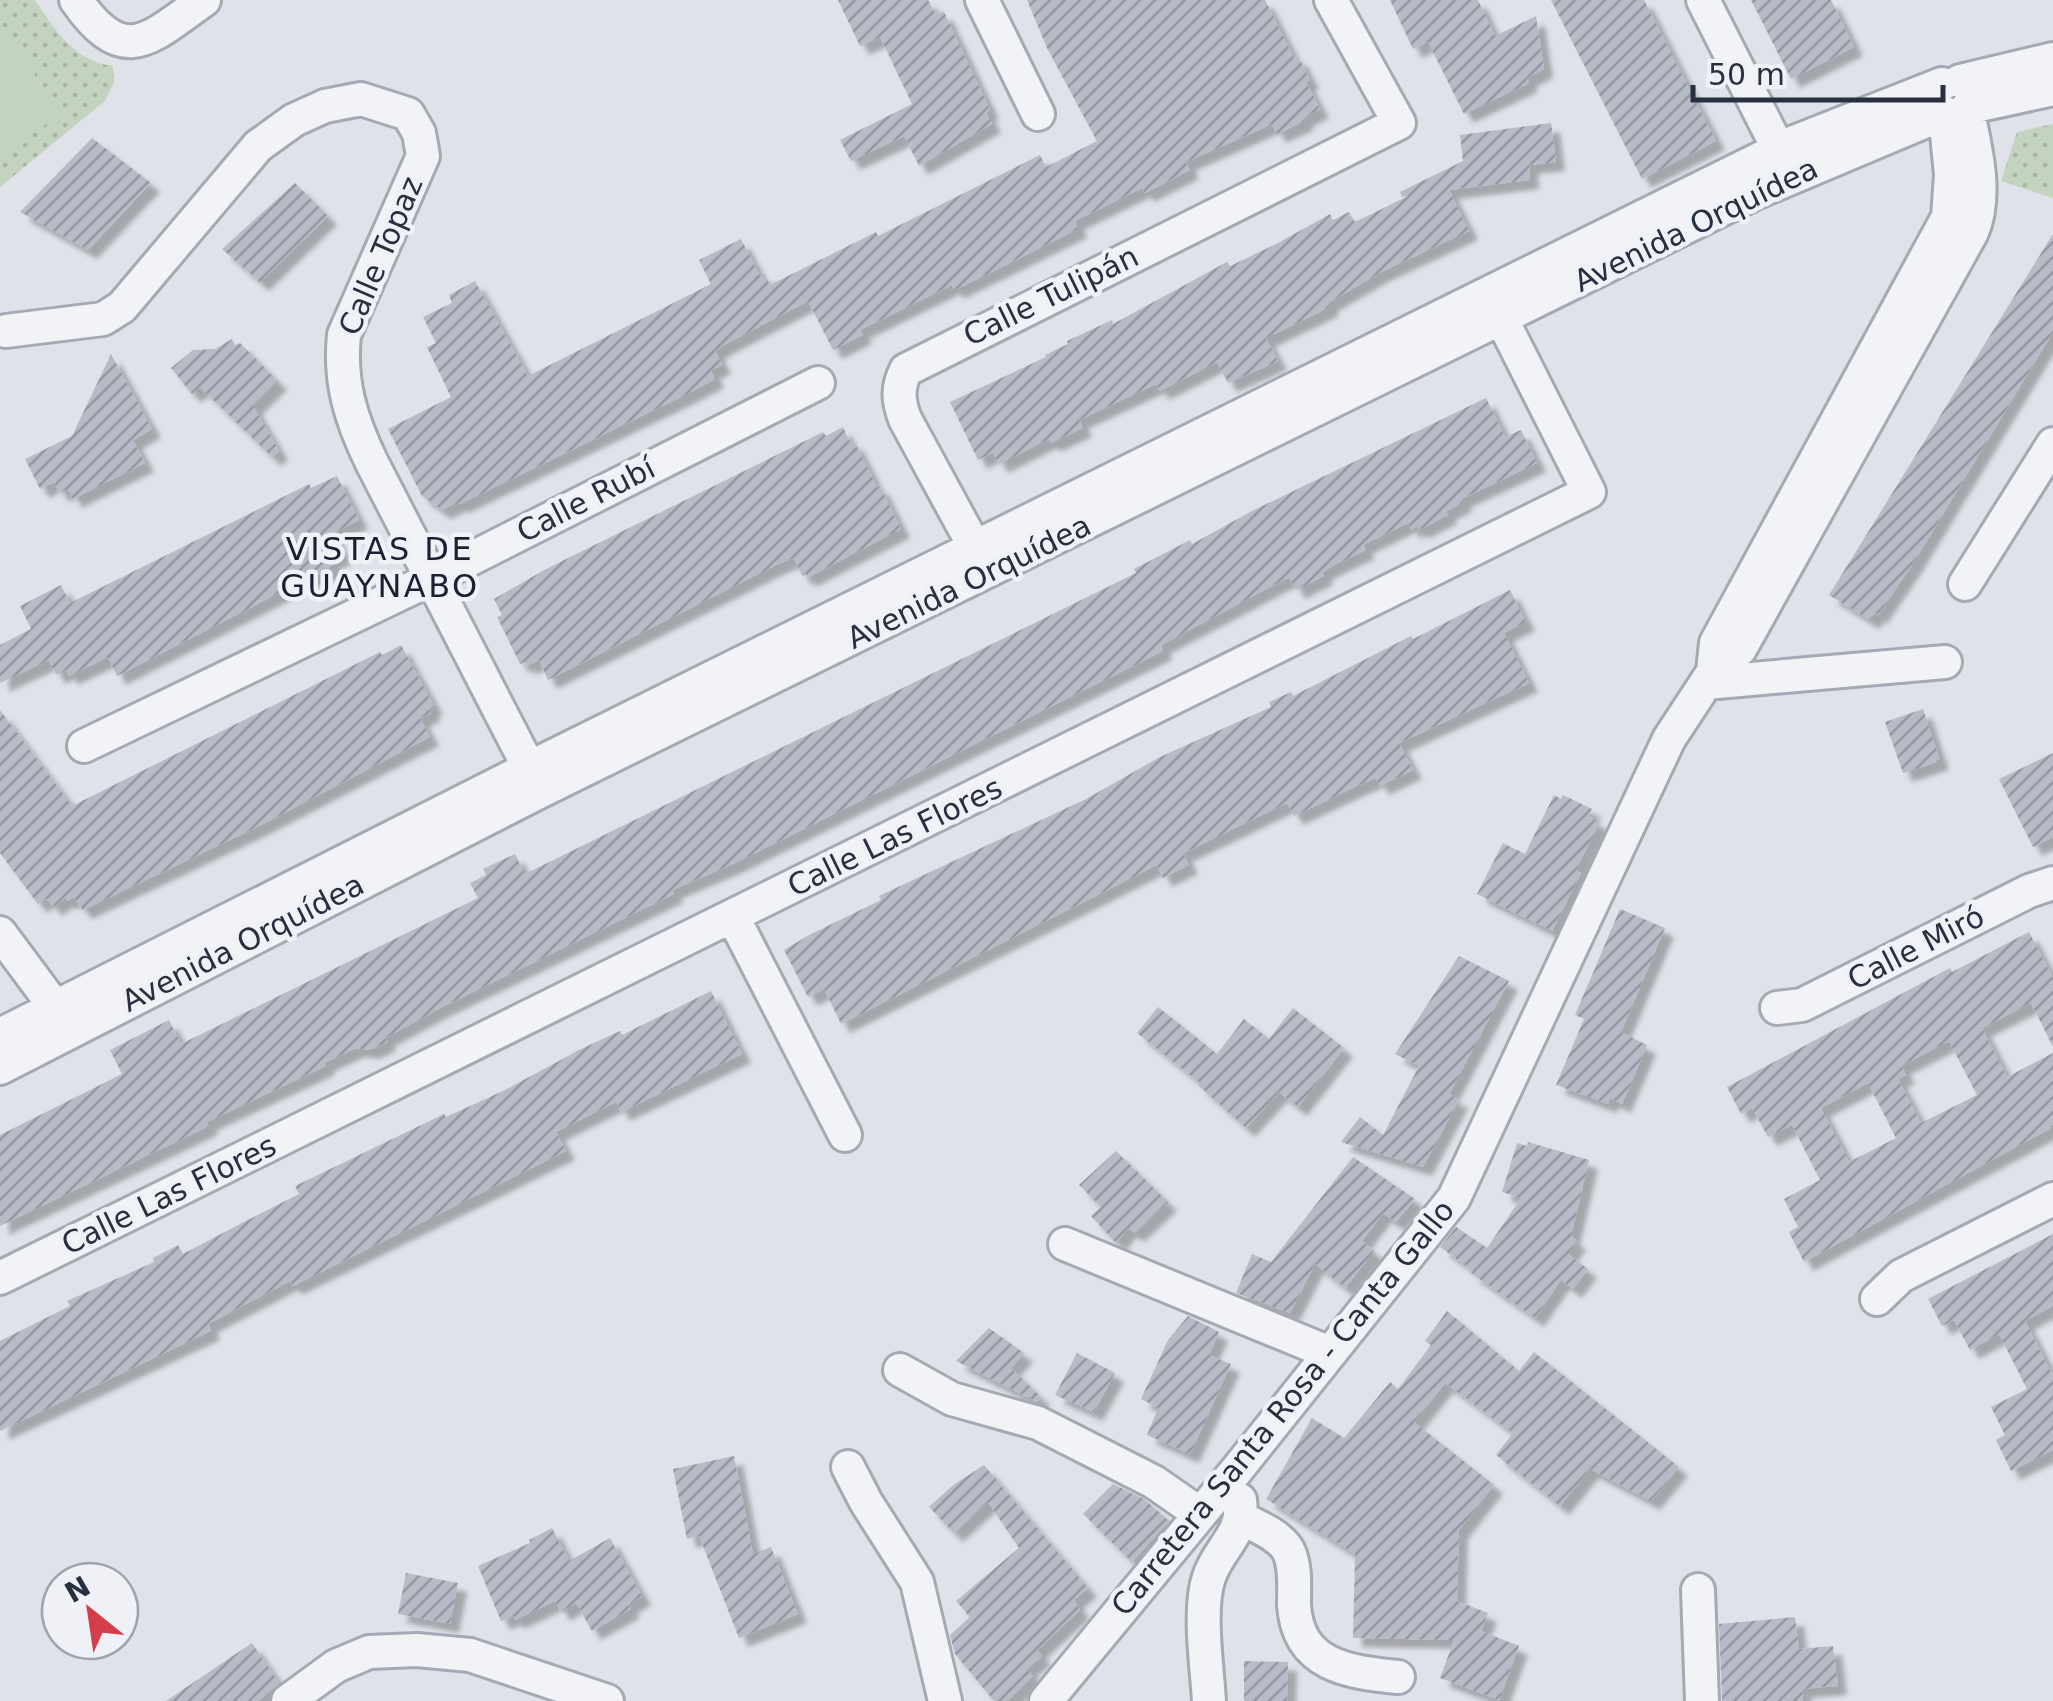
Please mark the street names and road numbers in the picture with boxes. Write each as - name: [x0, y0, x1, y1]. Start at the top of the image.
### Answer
- street label: Avenida Orquídea: [1568, 150, 1823, 299]
- street label: Calle Topaz: [331, 171, 430, 340]
- street label: Calle Tulipán: [958, 238, 1144, 353]
- street label: Calle Rubí: [511, 449, 662, 549]
- street label: Avenida Orquídea: [841, 507, 1096, 656]
- street label: Calle Las Flores: [782, 770, 1008, 904]
- street label: Avenida Orquídea: [116, 866, 370, 1019]
- street label: Calle Miró: [1842, 898, 1990, 997]
- street label: Calle Las Flores: [56, 1128, 282, 1262]
- street label: Carretera Santa Rosa - Canta Gallo: [1104, 1193, 1461, 1622]

